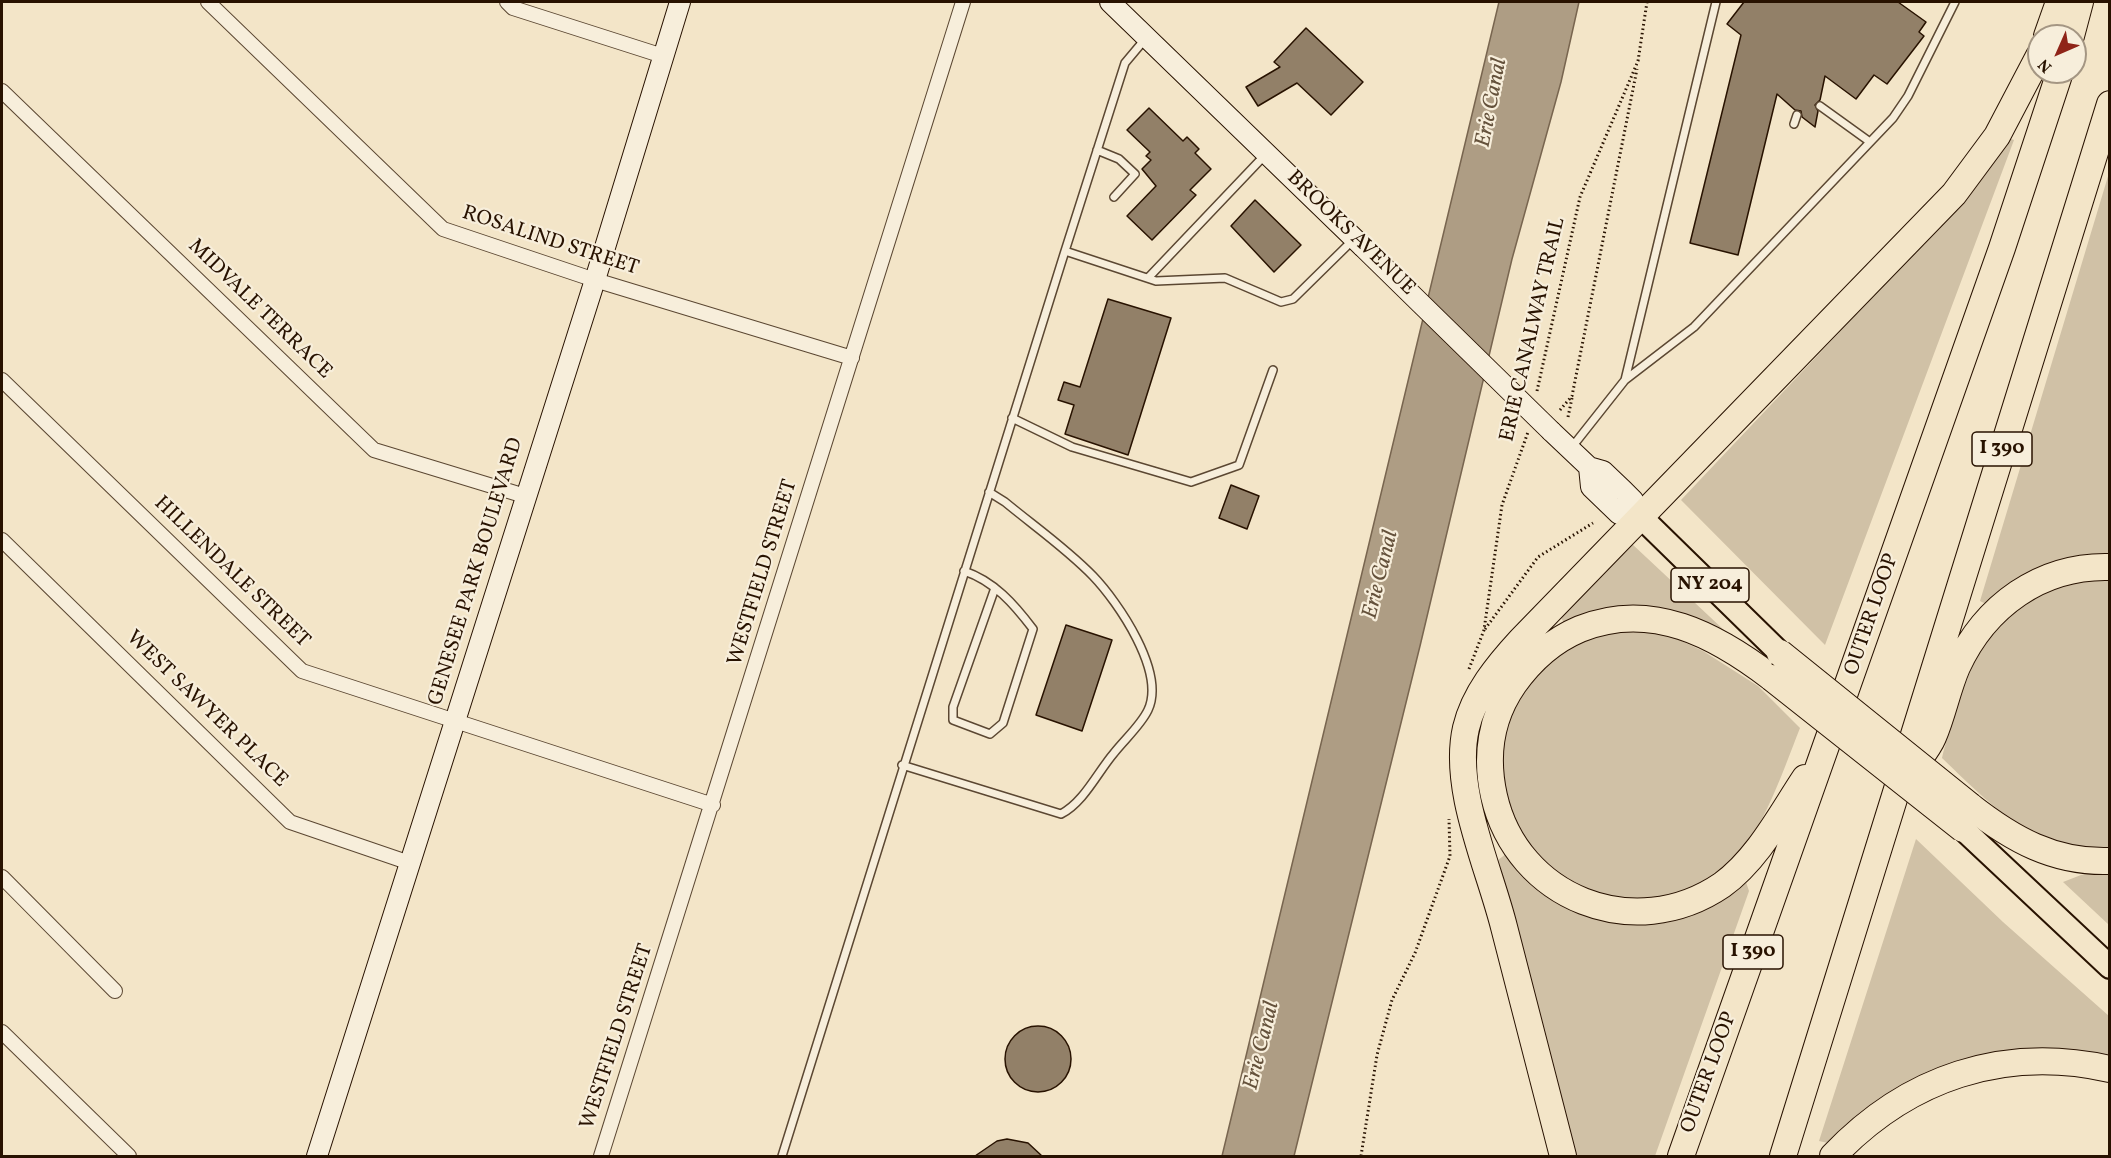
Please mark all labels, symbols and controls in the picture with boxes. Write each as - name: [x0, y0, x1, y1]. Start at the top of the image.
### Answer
- north arrow: [2027, 24, 2087, 84]
- text: N: [2034, 53, 2058, 77]
- water label: Erie Canal: [1471, 56, 1515, 150]
- street label: BROOKS AVENUE: [1280, 166, 1420, 302]
- street label: ROSALIND STREET: [458, 202, 642, 282]
- street label: ERIE CANALWAY TRAIL: [1496, 215, 1572, 445]
- street label: MIDVALE TERRACE: [182, 235, 336, 385]
- road number: I 390: [1972, 432, 2032, 466]
- street label: GENESEE PARK BOULEVARD: [424, 435, 530, 709]
- street label: WESTFIELD STREET: [724, 477, 804, 669]
- street label: HILLENDALE STREET: [148, 492, 314, 654]
- water label: Erie Canal: [1358, 528, 1406, 622]
- street label: OUTER LOOP: [1840, 551, 1906, 679]
- road number: NY 204: [1671, 568, 1749, 602]
- street label: WEST SAWYER PLACE: [120, 626, 292, 794]
- road number: I 390: [1723, 935, 1783, 969]
- street label: WESTFIELD STREET: [576, 941, 660, 1133]
- water label: Erie Canal: [1239, 999, 1287, 1093]
- street label: OUTER LOOP: [1676, 1009, 1744, 1137]

